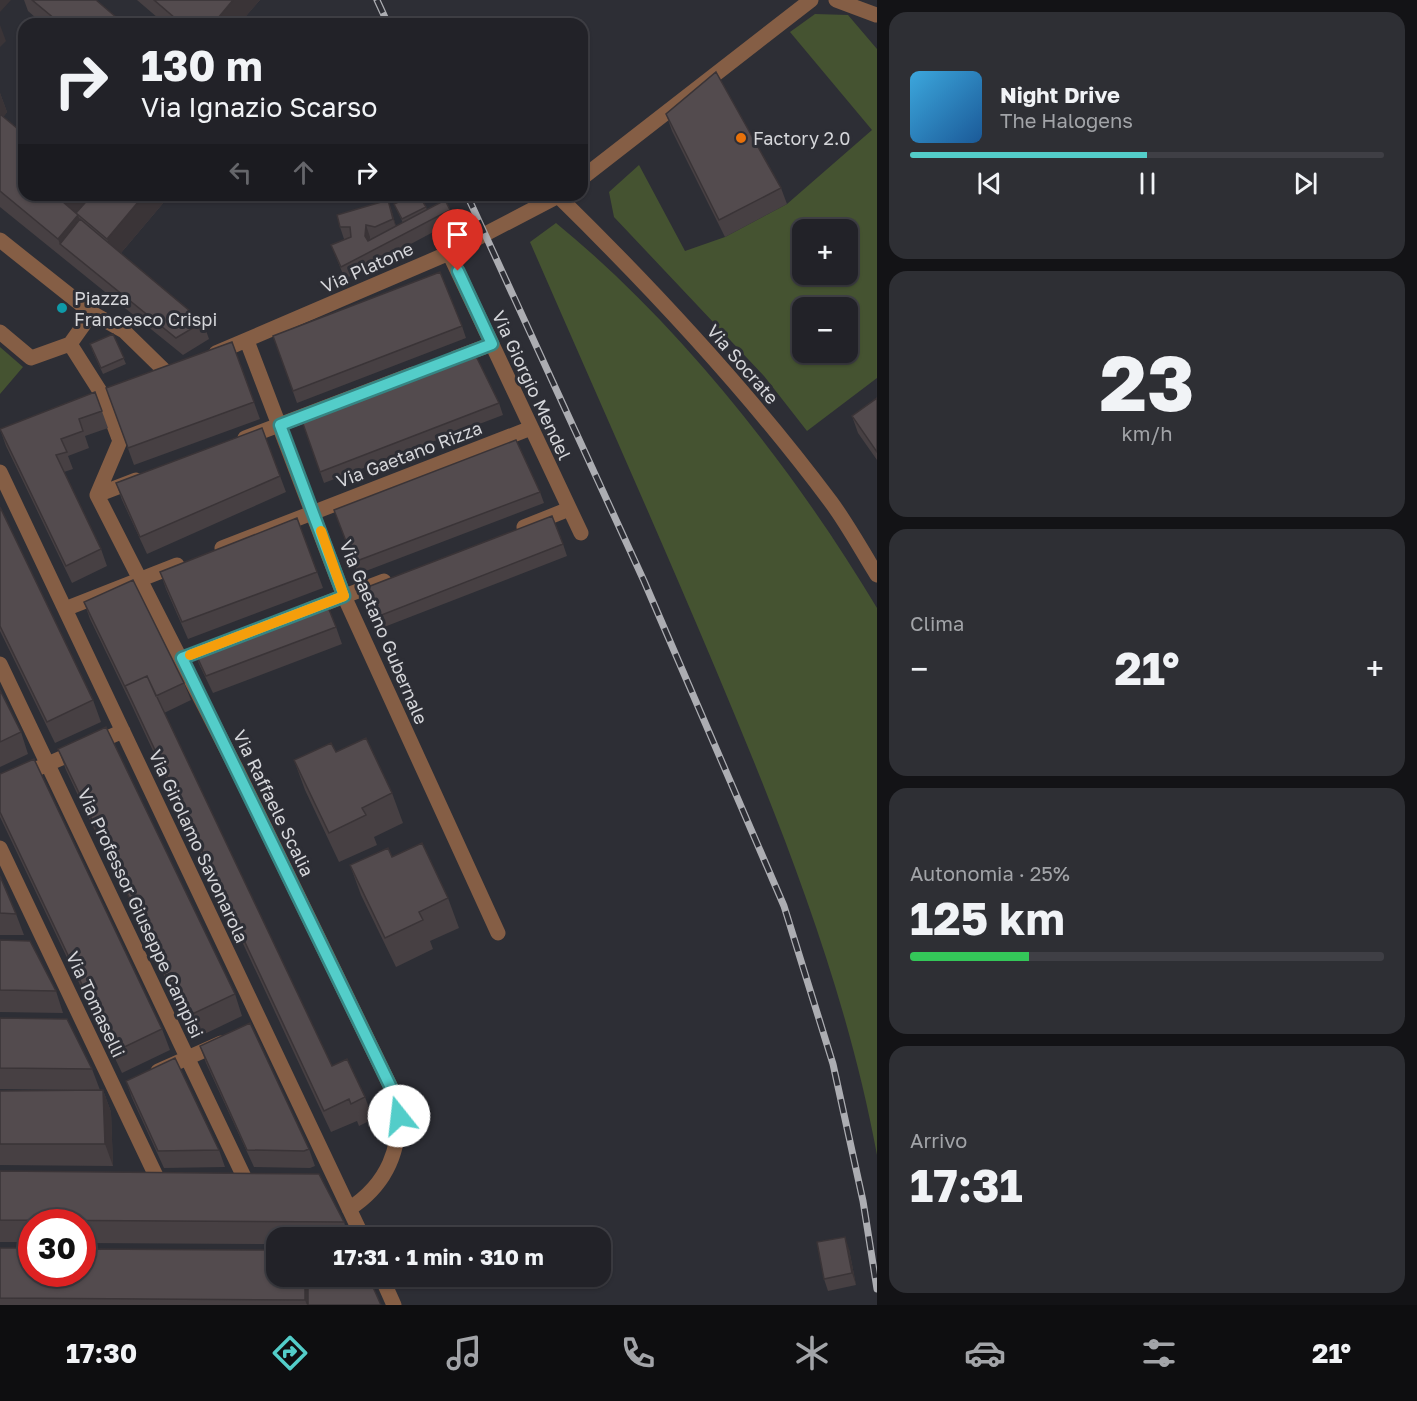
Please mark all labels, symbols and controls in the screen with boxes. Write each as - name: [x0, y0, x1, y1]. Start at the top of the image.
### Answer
- text: 130 m: [141, 40, 263, 90]
- icon: right: [42, 42, 120, 120]
- text: Night Drive: [1000, 81, 1120, 108]
- text: Via Ignazio Scarso: [141, 91, 378, 123]
- text: The Halogens: [1000, 108, 1133, 132]
- place label: Factory 2.0: [753, 127, 850, 149]
- marker: Factory 2.0: [734, 131, 748, 145]
- icon: left: [224, 156, 257, 189]
- icon: ahead: [287, 156, 320, 189]
- icon: right: [350, 156, 383, 189]
- icon: previous: [973, 167, 1006, 200]
- icon: pause: [1131, 167, 1164, 200]
- icon: next: [1289, 167, 1322, 200]
- pin: [432, 209, 483, 271]
- icon: arrive: [441, 218, 474, 251]
- map controls: [792, 219, 858, 363]
- button: +: [792, 219, 858, 285]
- street label: Via Platone: [317, 237, 417, 297]
- place label: Piazza Francesco Crispi: [74, 287, 217, 330]
- button: −: [792, 297, 858, 363]
- marker: Piazza Francesco Crispi: [55, 301, 69, 315]
- street label: Via Giorgio Mendel: [488, 307, 576, 463]
- street label: Via Socrate: [703, 320, 783, 408]
- text: 23: [1099, 335, 1195, 428]
- street label: Via Gaetano Rizza: [333, 416, 485, 492]
- text: km/h: [1122, 421, 1172, 445]
- street label: Via Gaetano Gubernale: [335, 537, 433, 727]
- text: Clima: [910, 611, 964, 635]
- text: 21°: [1114, 641, 1180, 695]
- text: −: [910, 649, 928, 688]
- text: +: [1366, 649, 1384, 688]
- street label: Via Raffaele Scalia: [229, 726, 319, 880]
- street label: Via Girolamo Savonarola: [145, 746, 253, 946]
- street label: Via Professor Giuseppe Campisi: [73, 785, 209, 1041]
- text: Autonomia · 25%: [910, 861, 1070, 885]
- text: 125 km: [910, 891, 1065, 945]
- street label: Via Tomaselli: [62, 948, 130, 1060]
- position arrow: [367, 1084, 431, 1148]
- text: Arrivo: [910, 1128, 967, 1152]
- text: 17:31: [910, 1158, 1023, 1212]
- speed limit sign: 30: [18, 1209, 96, 1287]
- text: 17:31 · 1 min · 310 m: [333, 1243, 544, 1270]
- icon: directions: [269, 1332, 311, 1374]
- icon: music: [443, 1332, 485, 1374]
- icon: phone: [617, 1332, 659, 1374]
- icon: climate: [791, 1332, 833, 1374]
- icon: car: [964, 1332, 1006, 1374]
- icon: filters: [1138, 1332, 1180, 1374]
- text: 17:30: [66, 1337, 137, 1369]
- text: 21°: [1312, 1337, 1351, 1369]

